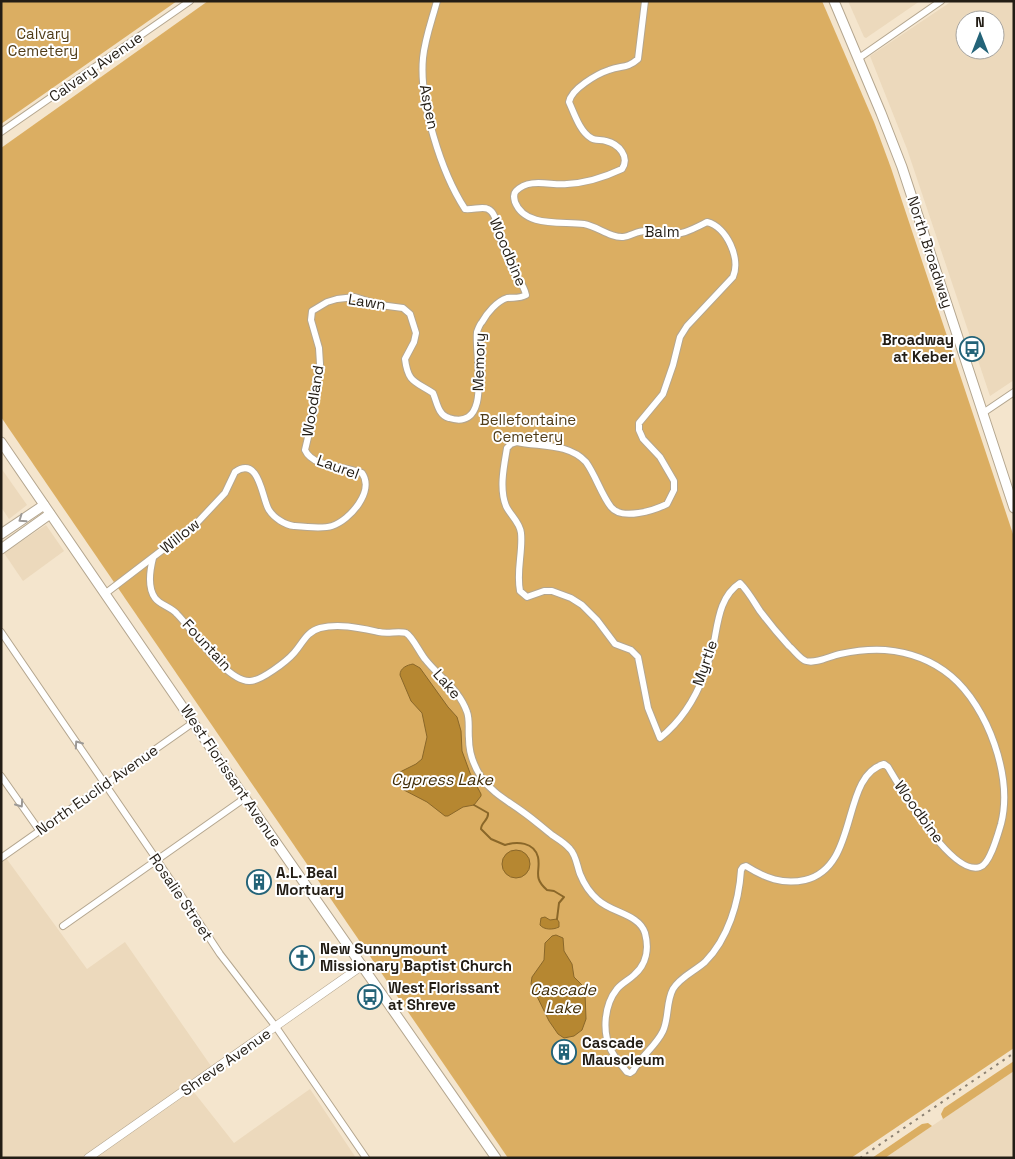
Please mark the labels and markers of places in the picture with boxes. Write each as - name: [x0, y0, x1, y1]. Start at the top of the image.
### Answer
- place label: Broadway at Keber: [882, 330, 954, 366]
- bus stop icon: Broadway at Keber: [959, 336, 985, 362]
- place label: A.L. Beal Mortuary: [276, 863, 344, 899]
- building icon: A.L. Beal Mortuary: [246, 869, 272, 895]
- place label: New Sunnymount Missionary Baptist Church: [320, 939, 512, 975]
- church icon: New Sunnymount Missionary Baptist Church: [289, 945, 315, 971]
- place label: West Florissant at Shreve: [388, 978, 500, 1014]
- bus stop icon: West Florissant at Shreve: [357, 984, 383, 1010]
- place label: Cascade Mausoleum: [582, 1033, 665, 1069]
- building icon: Cascade Mausoleum: [551, 1039, 577, 1065]

